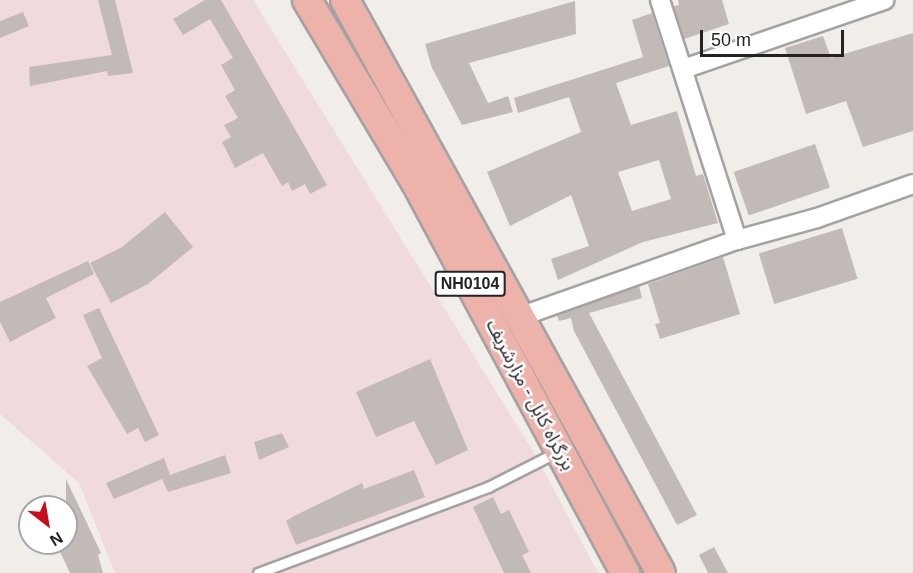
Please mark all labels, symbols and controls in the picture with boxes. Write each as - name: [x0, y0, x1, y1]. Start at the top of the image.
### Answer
- scale bar: [703, 18, 847, 56]
- text: 50 m: [711, 30, 751, 50]
- road number: NH0104: [434, 271, 506, 297]
- street label: بزرگراه کابل - مزارشریف: [481, 316, 579, 474]
- north arrow: [18, 495, 78, 555]
- text: N: [47, 529, 66, 549]

